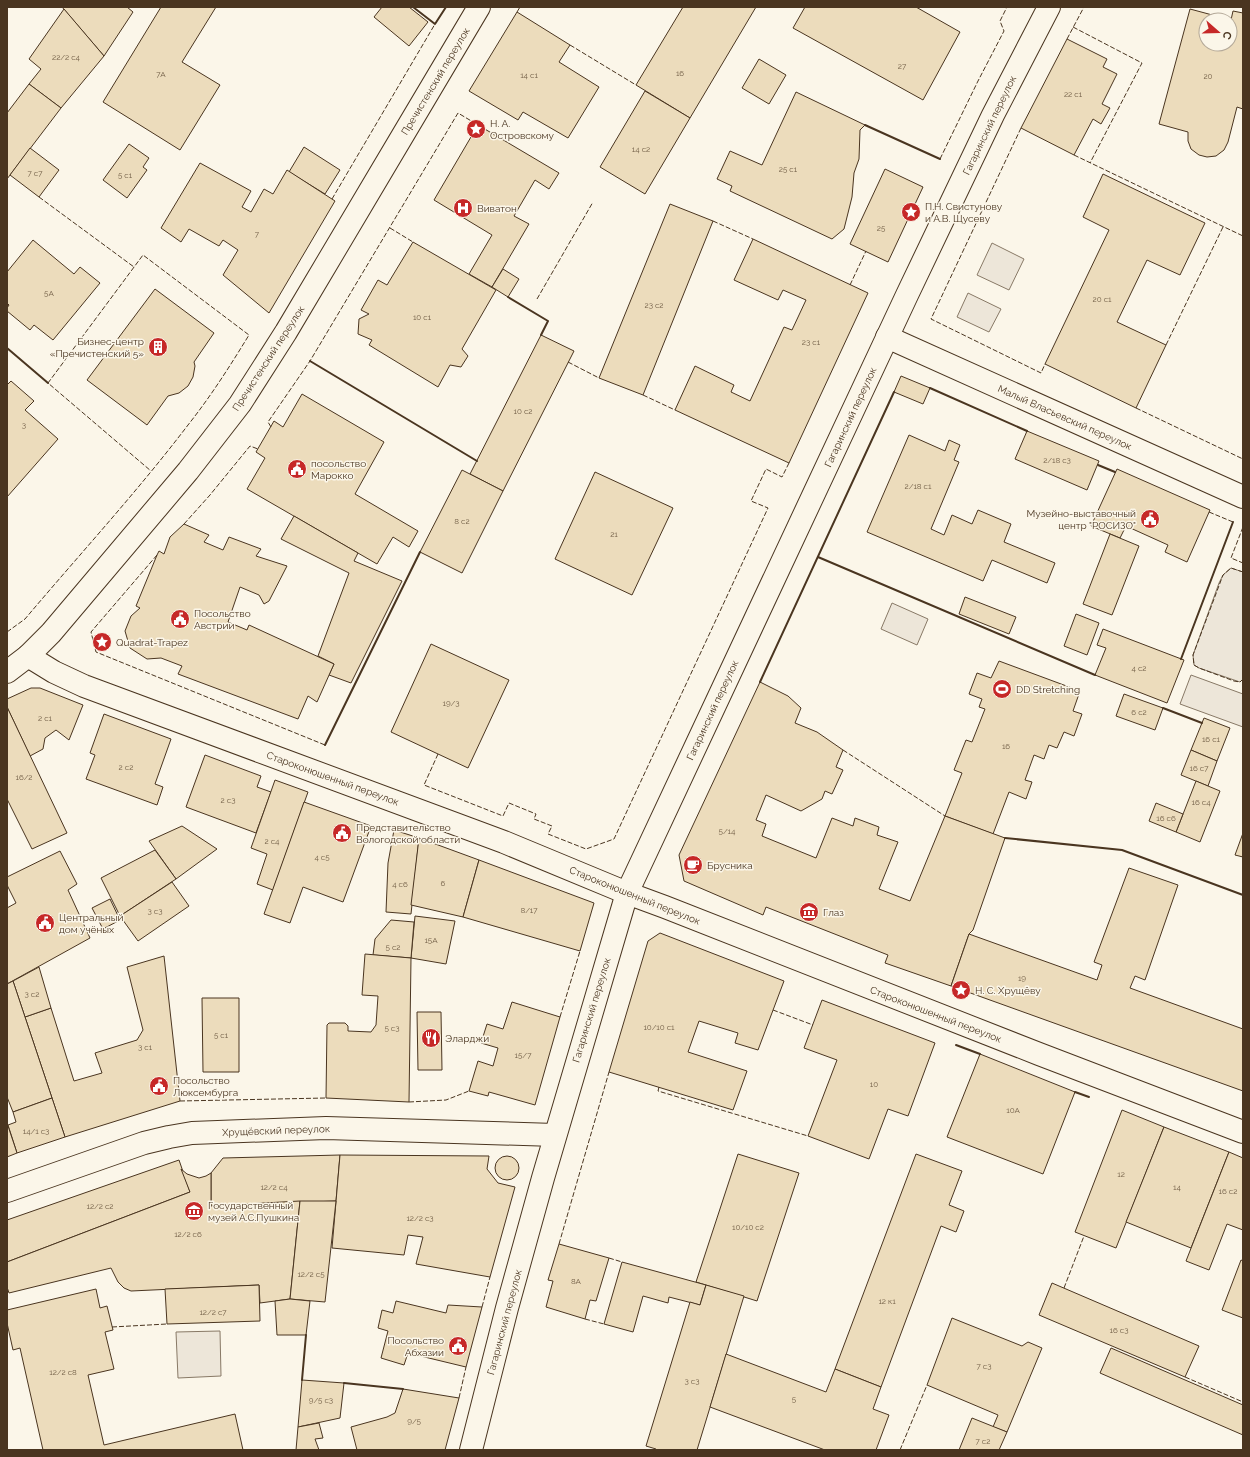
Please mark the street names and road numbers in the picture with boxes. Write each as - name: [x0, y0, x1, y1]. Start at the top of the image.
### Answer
- street label: Пречистенский переулок: [399, 26, 472, 137]
- street label: Гагаринский переулок: [961, 74, 1018, 177]
- street label: Пречистенский переулок: [230, 304, 307, 413]
- street label: Гагаринский переулок: [822, 366, 878, 469]
- street label: Малый Власьевский переулок: [996, 383, 1133, 452]
- street label: Гагаринский переулок: [684, 659, 740, 762]
- street label: Староконюшенный переулок: [265, 749, 401, 808]
- street label: Староконюшенный переулок: [568, 864, 702, 927]
- street label: Гагаринский переулок: [570, 956, 613, 1064]
- street label: Староконюшенный переулок: [868, 984, 1003, 1045]
- street label: Хрущёвский переулок: [222, 1123, 330, 1138]
- street label: Гагаринский переулок: [485, 1268, 524, 1376]

